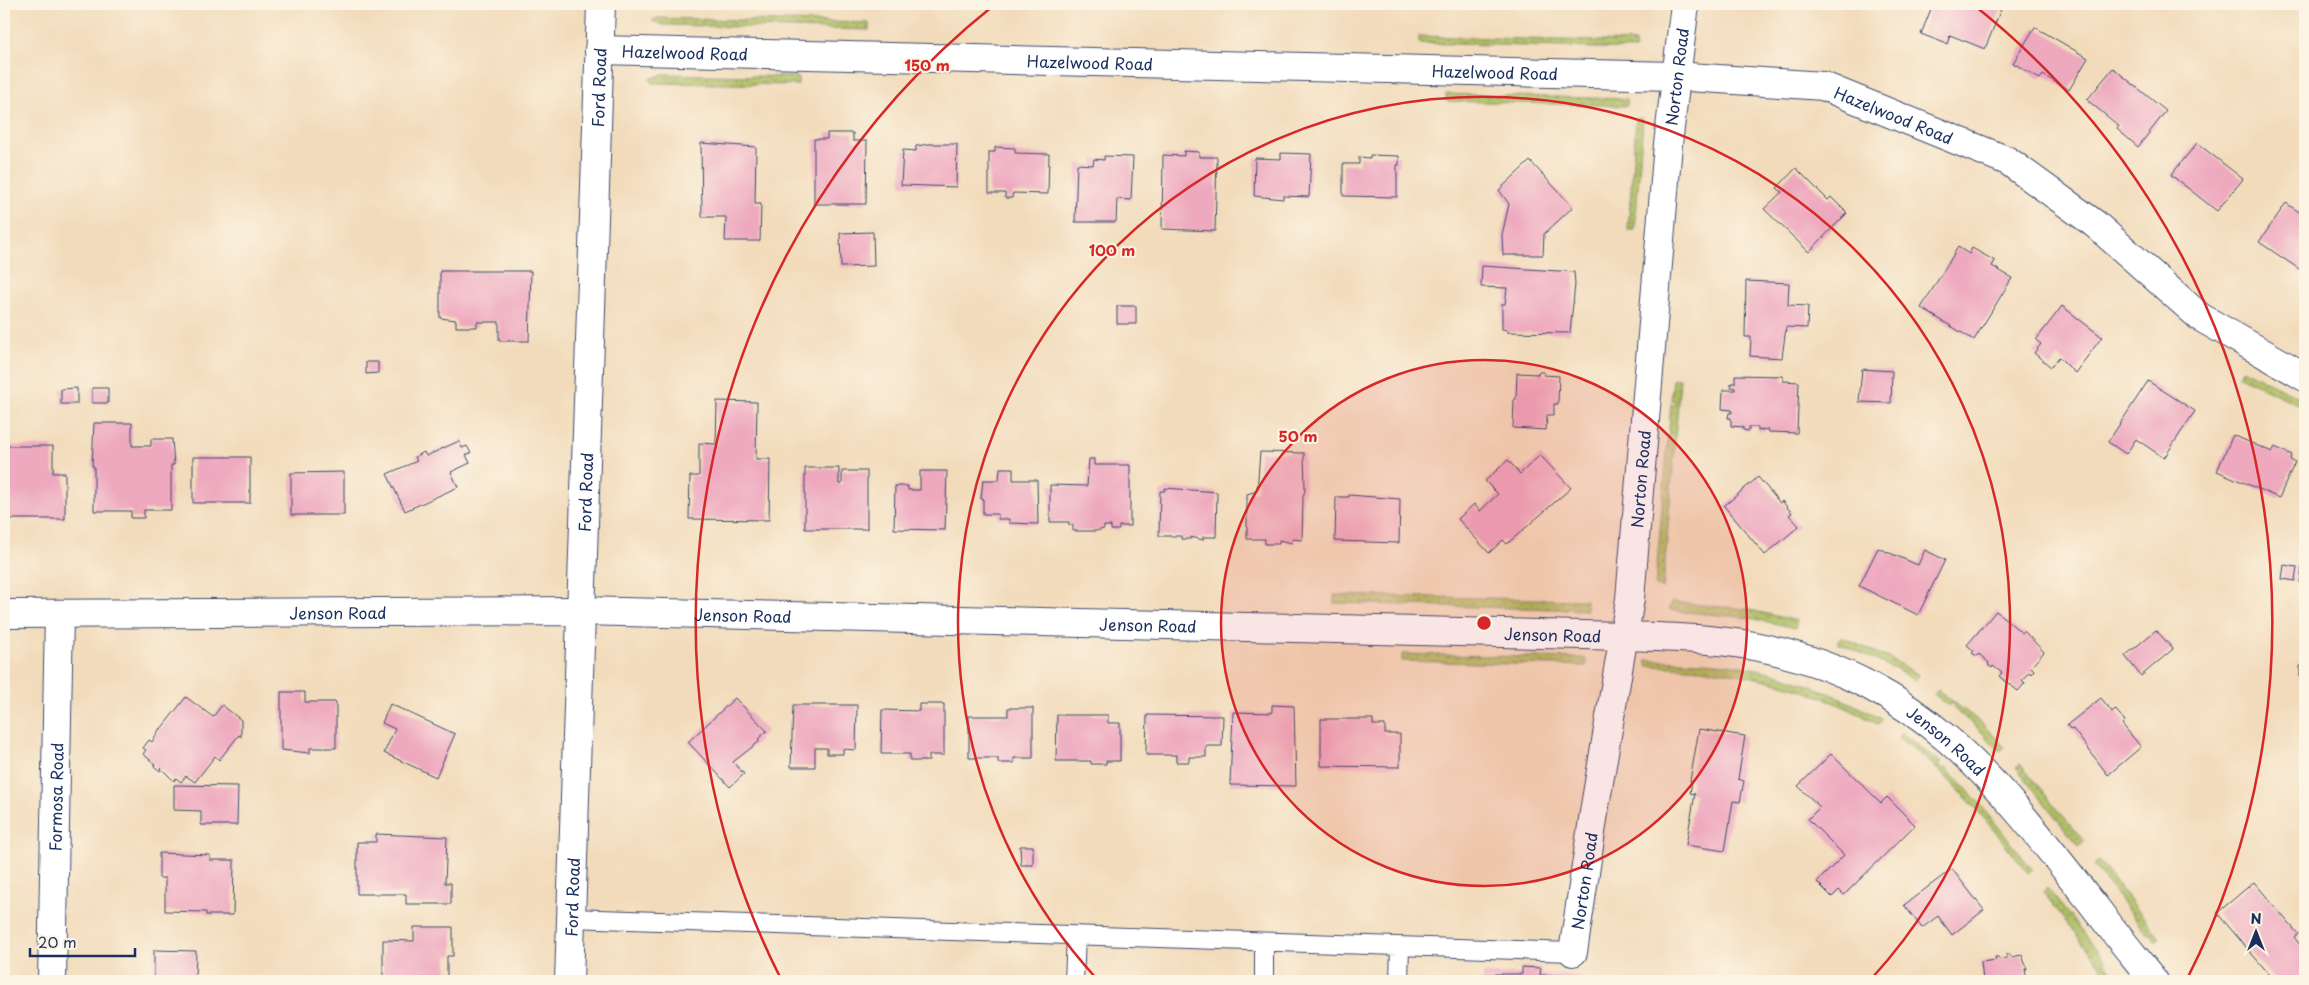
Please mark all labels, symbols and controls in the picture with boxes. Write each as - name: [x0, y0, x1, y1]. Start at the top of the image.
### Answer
- street label: Norton Road: [1658, 26, 1694, 127]
- street label: Hazelwood Road: [622, 39, 748, 66]
- street label: Ford Road: [585, 47, 612, 128]
- street label: Hazelwood Road: [1026, 48, 1153, 75]
- text: 150 m: [904, 53, 950, 76]
- street label: Hazelwood Road: [1431, 58, 1558, 85]
- street label: Hazelwood Road: [1831, 80, 1957, 150]
- text: 100 m: [1089, 238, 1135, 261]
- text: 50 m: [1279, 424, 1317, 447]
- street label: Norton Road: [1624, 429, 1656, 529]
- street label: Ford Road: [572, 452, 598, 532]
- street label: Jenson Road: [289, 600, 387, 625]
- street label: Jenson Road: [694, 602, 792, 628]
- street label: Jenson Road: [1099, 611, 1197, 638]
- centre of rings: [1475, 614, 1493, 632]
- street label: Jenson Road: [1504, 621, 1602, 647]
- street label: Jenson Road: [1902, 700, 1991, 781]
- street label: Formosa Road: [42, 742, 69, 852]
- street label: Norton Road: [1565, 830, 1603, 931]
- street label: Ford Road: [558, 857, 585, 937]
- north arrow: [2232, 908, 2282, 958]
- text: N: [2250, 908, 2262, 929]
- scale bar: [30, 925, 135, 957]
- text: 20 m: [38, 930, 77, 953]

